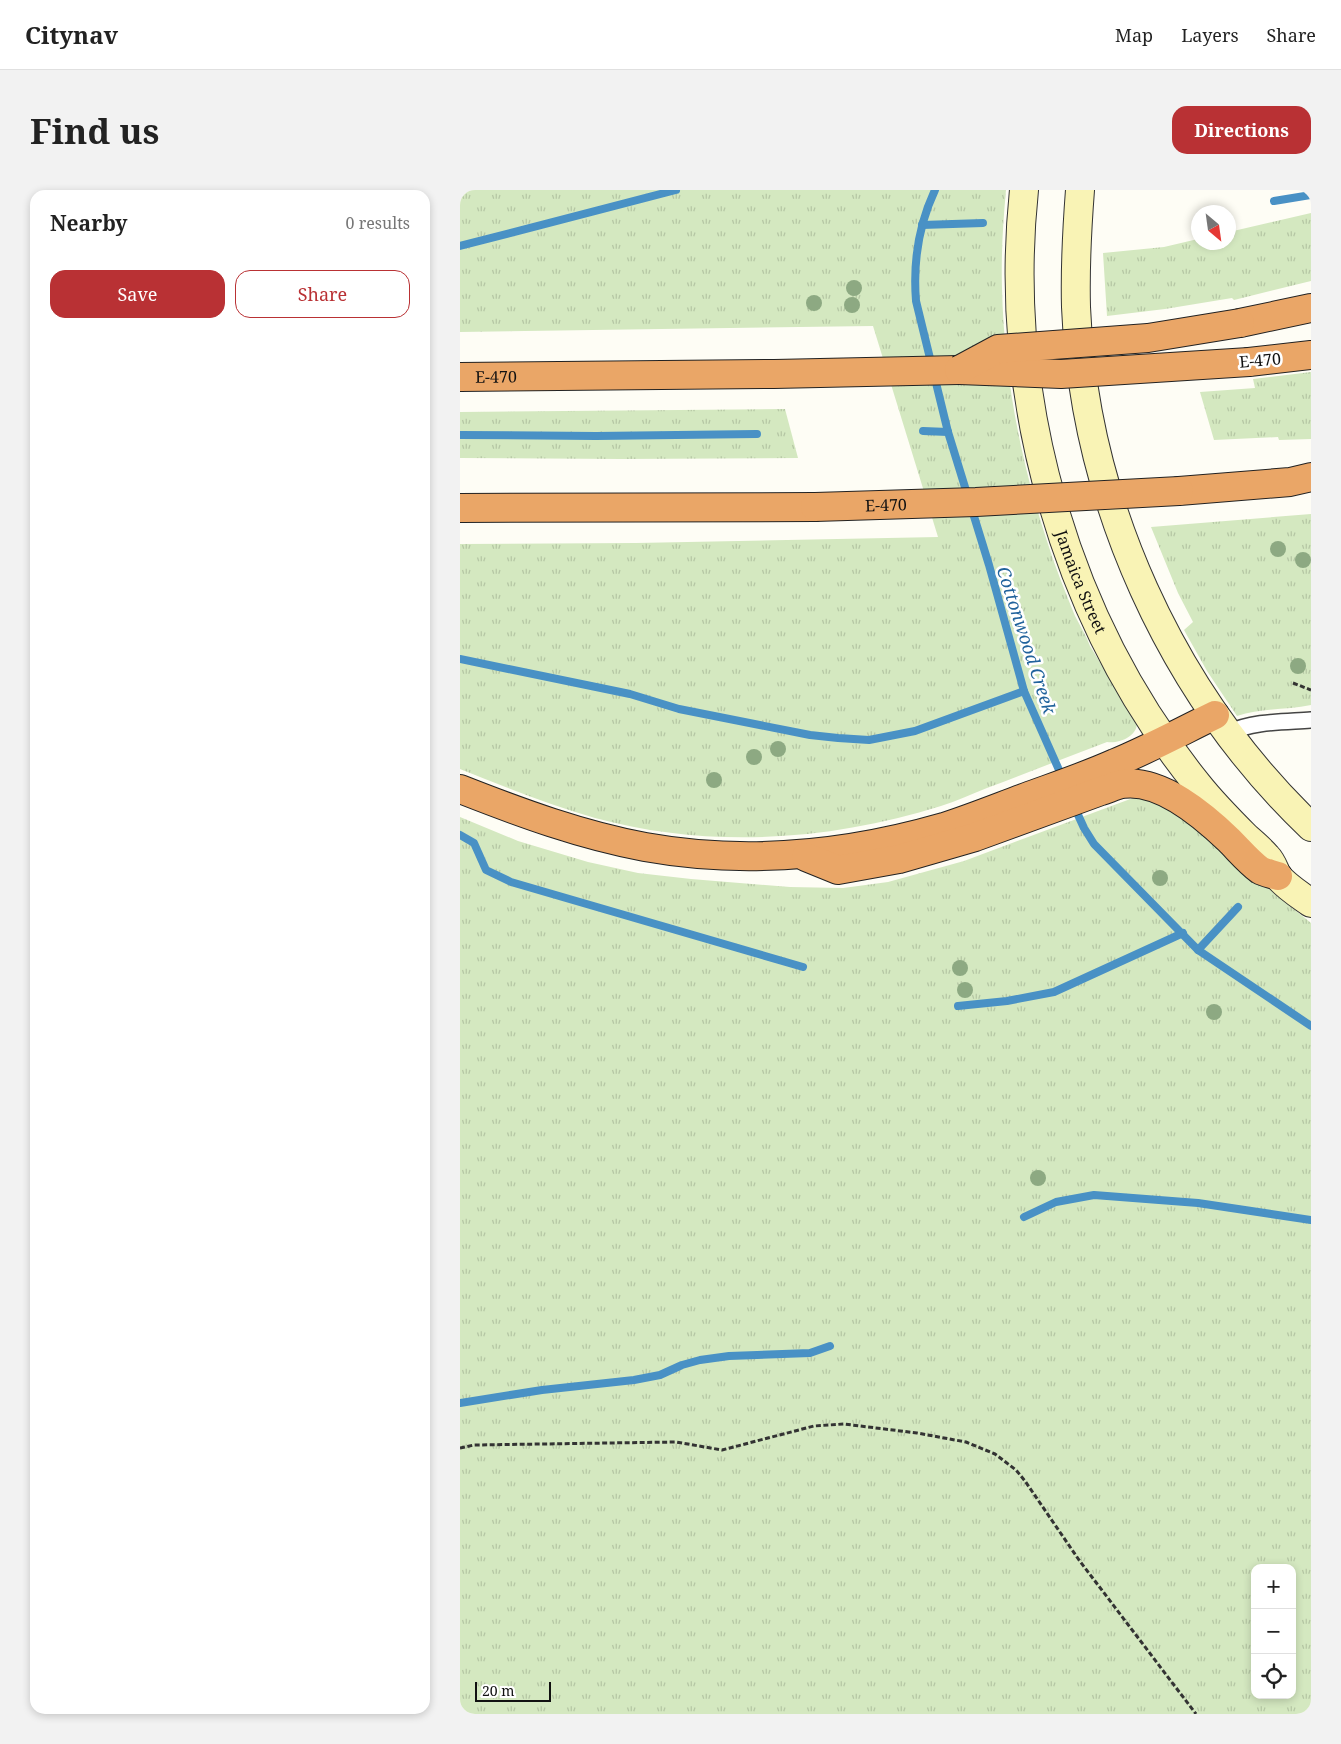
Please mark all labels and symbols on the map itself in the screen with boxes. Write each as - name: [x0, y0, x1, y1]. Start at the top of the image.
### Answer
- north arrow: [1191, 205, 1236, 250]
- street label: E-470: [1238, 347, 1282, 373]
- street label: E-470: [475, 365, 517, 388]
- street label: E-470: [865, 493, 907, 516]
- street label: Jamaica Street: [1050, 526, 1112, 638]
- water label: Cottonwood Creek: [992, 563, 1062, 718]
- scale bar: [475, 1679, 551, 1702]

